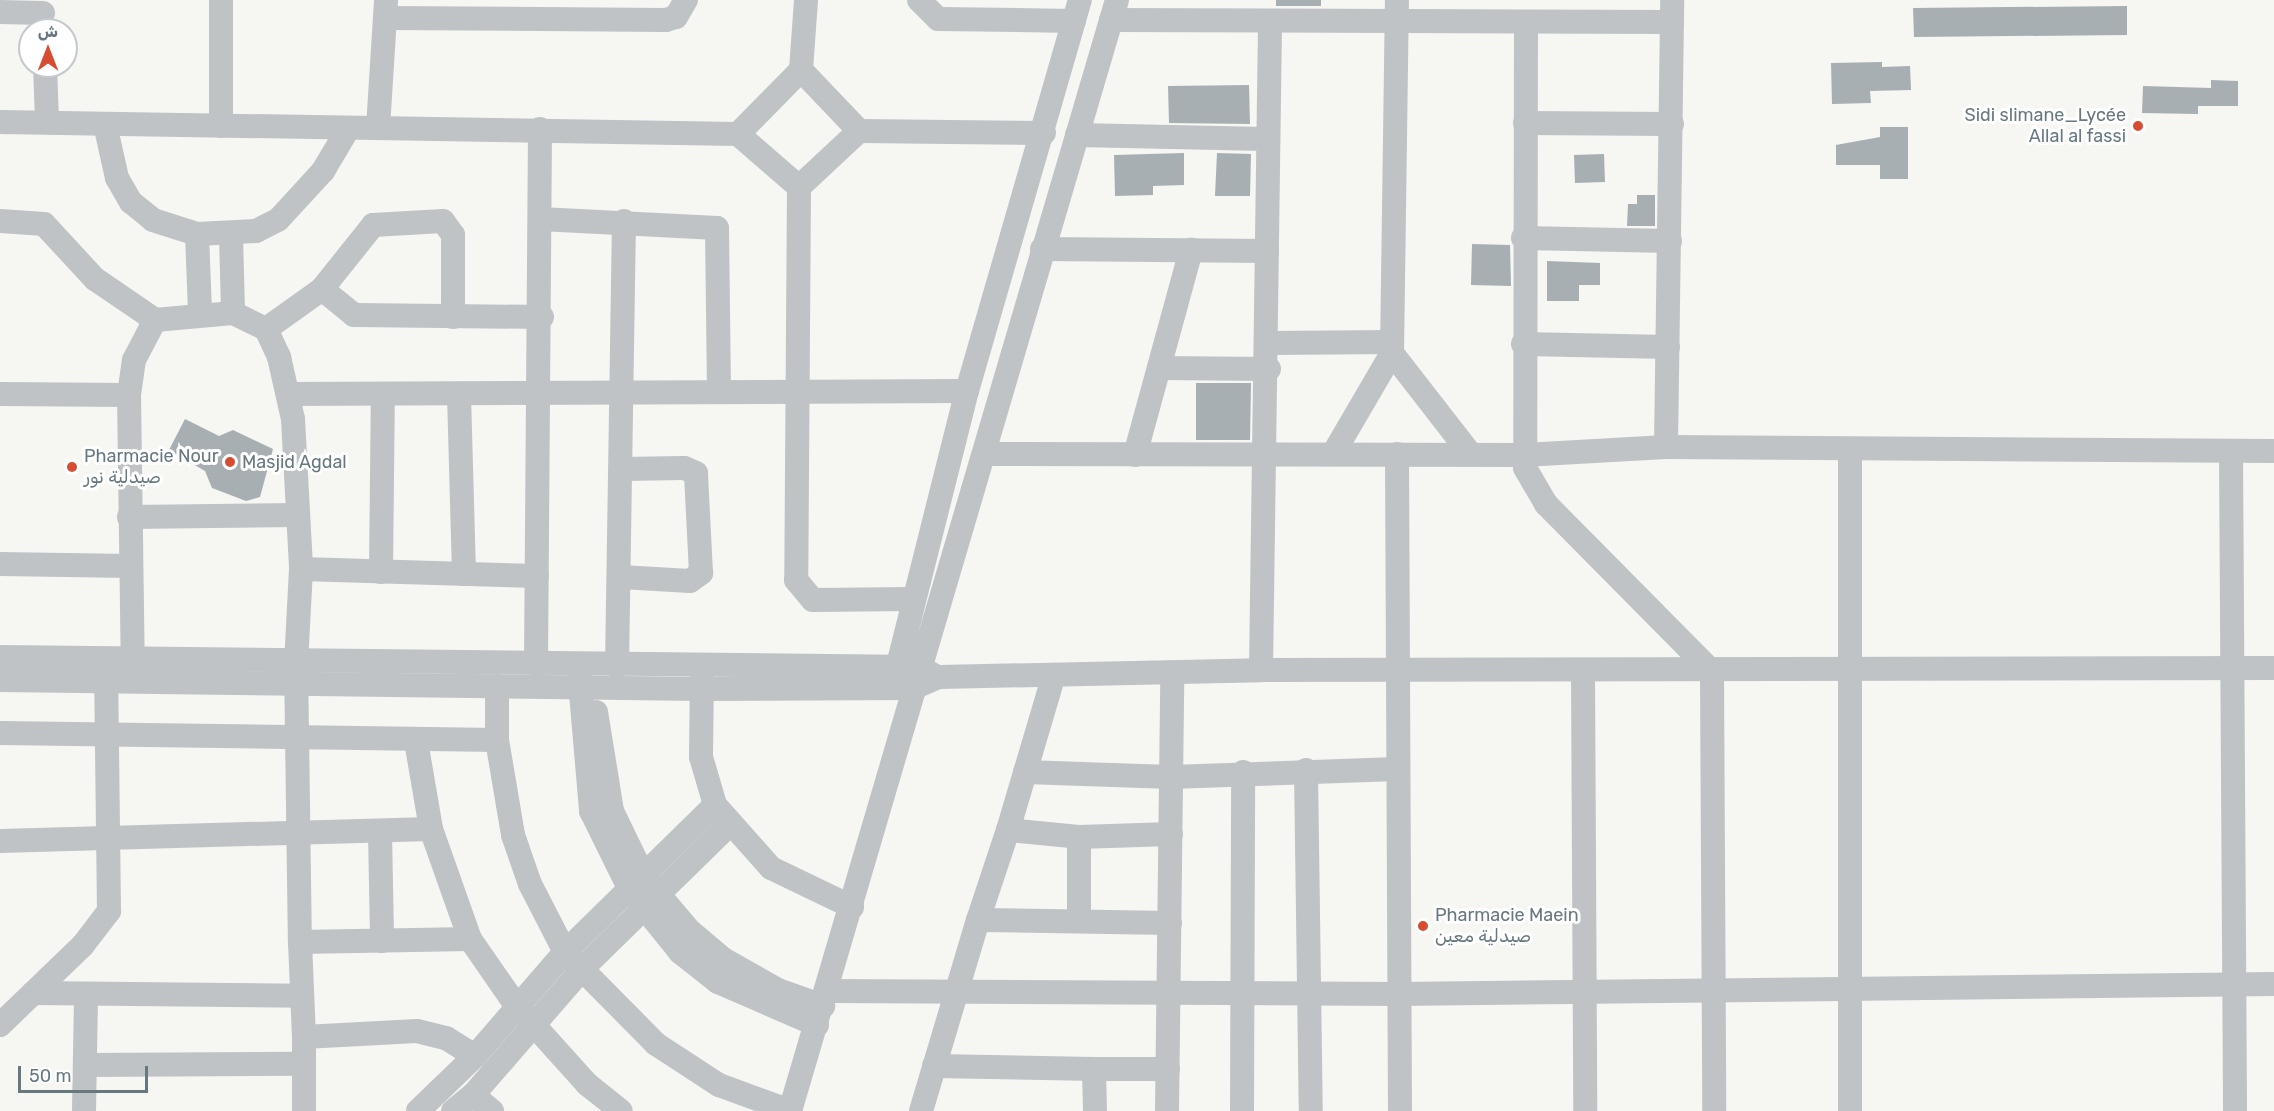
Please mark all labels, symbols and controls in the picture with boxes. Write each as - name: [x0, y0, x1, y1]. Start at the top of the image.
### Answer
- north arrow: [18, 18, 78, 78]
- text: ش: [38, 22, 58, 41]
- place label: Sidi slimane_Lycée Allal al fassi: [1965, 105, 2126, 148]
- marker: Sidi slimane_Lycée Allal al fassi: [2131, 119, 2145, 133]
- place label: Pharmacie Nour صيدلية نور: [84, 446, 219, 488]
- place label: Masjid Agdal: [242, 451, 347, 473]
- marker: Masjid Agdal: [223, 455, 237, 469]
- marker: Pharmacie Nour صيدلية نور: [65, 460, 79, 474]
- place label: Pharmacie Maein صيدلية معين: [1435, 905, 1579, 948]
- marker: Pharmacie Maein صيدلية معين: [1416, 919, 1430, 933]
- scale bar: [21, 1054, 152, 1092]
- text: 50 m: [29, 1065, 72, 1087]

